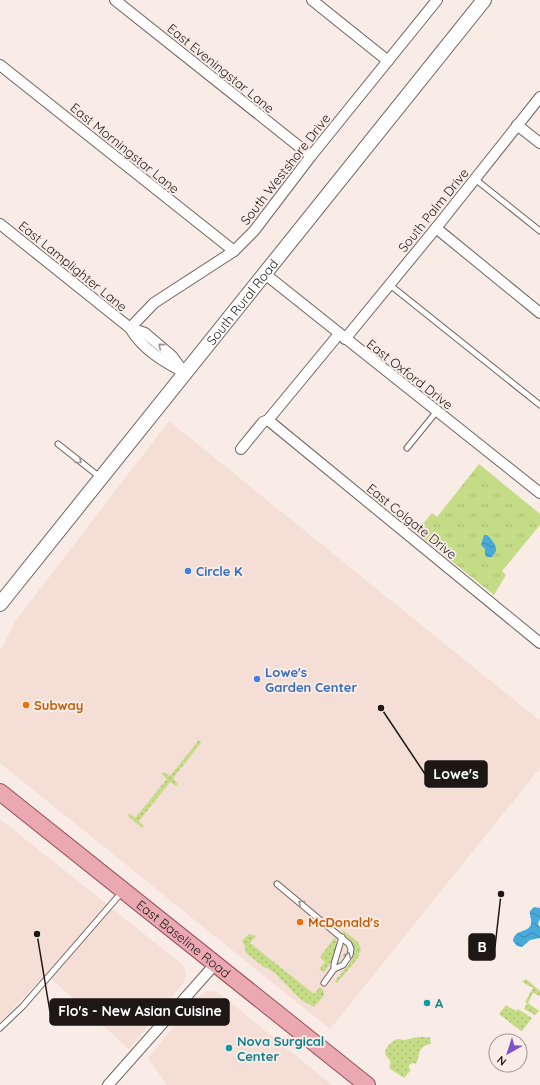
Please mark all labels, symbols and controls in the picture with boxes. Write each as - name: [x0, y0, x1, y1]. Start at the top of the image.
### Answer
- street label: East Eveningstar Lane: [164, 20, 278, 116]
- street label: East Morningstar Lane: [67, 99, 183, 197]
- street label: South Westshore Drive: [237, 110, 333, 228]
- street label: South Palm Drive: [394, 165, 472, 255]
- street label: East Lamplighter Lane: [16, 217, 130, 315]
- street label: South Rural Road: [203, 256, 281, 348]
- street label: East Oxford Drive: [364, 335, 456, 413]
- one-way arrow: [158, 344, 165, 351]
- one-way arrow: [75, 456, 82, 463]
- street label: East Colgate Drive: [364, 480, 460, 562]
- place label: Circle K: [196, 563, 243, 579]
- marker: Circle K: [183, 566, 193, 576]
- place label: Lowe's Garden Center: [265, 664, 357, 695]
- marker: Lowe's Garden Center: [252, 674, 262, 684]
- place label: Subway: [34, 697, 83, 713]
- marker: Subway: [21, 700, 31, 710]
- callout: Lowe's: [425, 761, 487, 787]
- text: Lowe's: [433, 765, 479, 783]
- street label: East Baseline Road: [133, 896, 234, 981]
- one-way arrow: [298, 901, 306, 908]
- place label: McDonald's: [308, 914, 379, 930]
- marker: McDonald's: [295, 917, 305, 927]
- callout: B: [469, 934, 495, 960]
- text: B: [477, 938, 487, 956]
- one-way arrow: [344, 951, 352, 958]
- place label: A: [435, 995, 444, 1011]
- marker: A: [422, 998, 432, 1008]
- callout: Flo's - New Asian Cuisine: [50, 999, 229, 1025]
- text: Flo's - New Asian Cuisine: [58, 1002, 222, 1020]
- place label: Nova Surgical Center: [237, 1033, 324, 1064]
- north arrow: [488, 1033, 528, 1073]
- marker: Nova Surgical Center: [224, 1043, 234, 1053]
- text: N: [494, 1053, 509, 1069]

